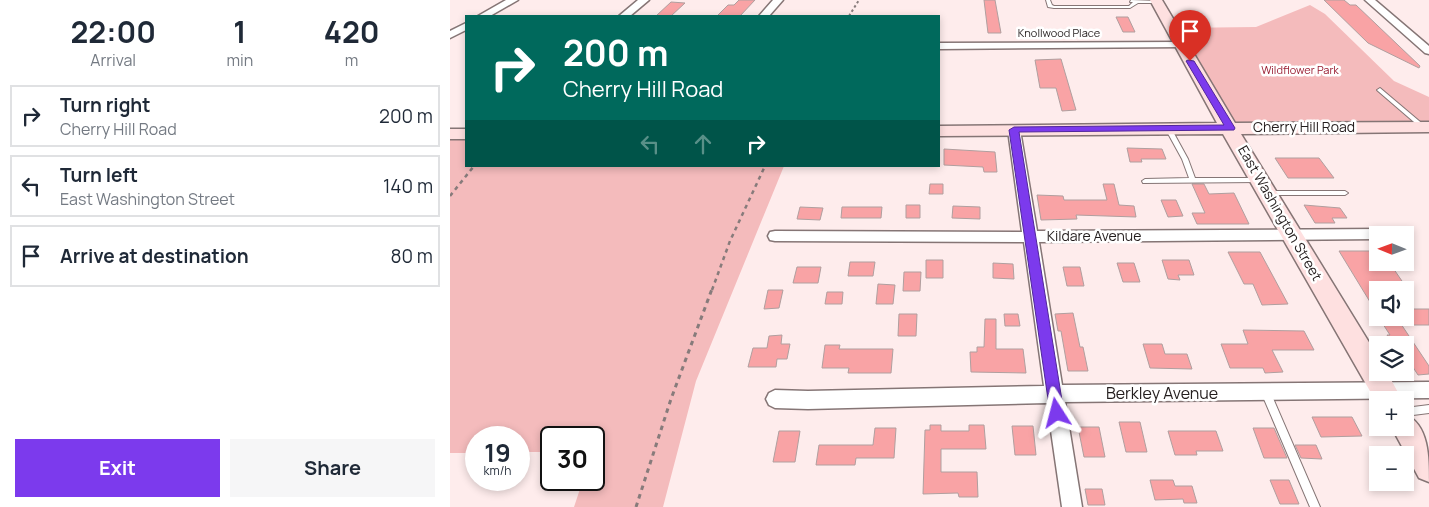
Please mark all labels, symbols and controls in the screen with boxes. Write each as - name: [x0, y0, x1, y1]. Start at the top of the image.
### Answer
- pin: [1169, 10, 1211, 61]
- text: 22:00: [70, 11, 156, 52]
- text: 1: [233, 11, 246, 52]
- text: 420: [324, 11, 380, 52]
- icon: arrive: [1176, 17, 1204, 45]
- street label: Knollwood Place: [1018, 25, 1101, 40]
- text: 200 m: [563, 29, 668, 77]
- icon: right: [480, 35, 545, 100]
- text: Arrival: [90, 49, 136, 71]
- text: min: [226, 49, 253, 71]
- text: m: [345, 49, 358, 71]
- park label: Wildflower Park: [1261, 62, 1339, 77]
- text: Cherry Hill Road: [563, 74, 723, 104]
- text: Turn right: [60, 92, 150, 118]
- icon: right: [17, 102, 45, 130]
- text: 200 m: [379, 103, 433, 129]
- street label: Cherry Hill Road: [1253, 117, 1355, 136]
- text: Cherry Hill Road: [60, 118, 177, 140]
- icon: left: [636, 130, 664, 158]
- icon: ahead: [689, 130, 717, 158]
- icon: right: [742, 130, 770, 158]
- street label: East Washington Street: [1234, 142, 1327, 284]
- text: Turn left: [60, 162, 138, 188]
- icon: left: [17, 172, 45, 200]
- text: 140 m: [383, 173, 433, 199]
- text: East Washington Street: [60, 188, 235, 210]
- street label: Kildare Avenue: [1047, 226, 1141, 245]
- north arrow: [1369, 226, 1414, 271]
- map controls: [1369, 226, 1414, 491]
- icon: arrive: [17, 242, 45, 270]
- text: Arrive at destination: [60, 243, 249, 269]
- text: 80 m: [390, 243, 433, 269]
- button: sound: [1369, 281, 1414, 326]
- button: layers: [1369, 336, 1414, 381]
- street label: Berkley Avenue: [1106, 382, 1218, 404]
- position arrow: [1030, 386, 1082, 438]
- button: +: [1369, 391, 1414, 436]
- speed limit sign: 30: [540, 426, 605, 491]
- text: 19: [484, 435, 511, 470]
- button: Exit: [15, 439, 220, 497]
- button: Share: [230, 439, 435, 497]
- button: −: [1369, 446, 1414, 491]
- text: km/h: [484, 462, 511, 479]

